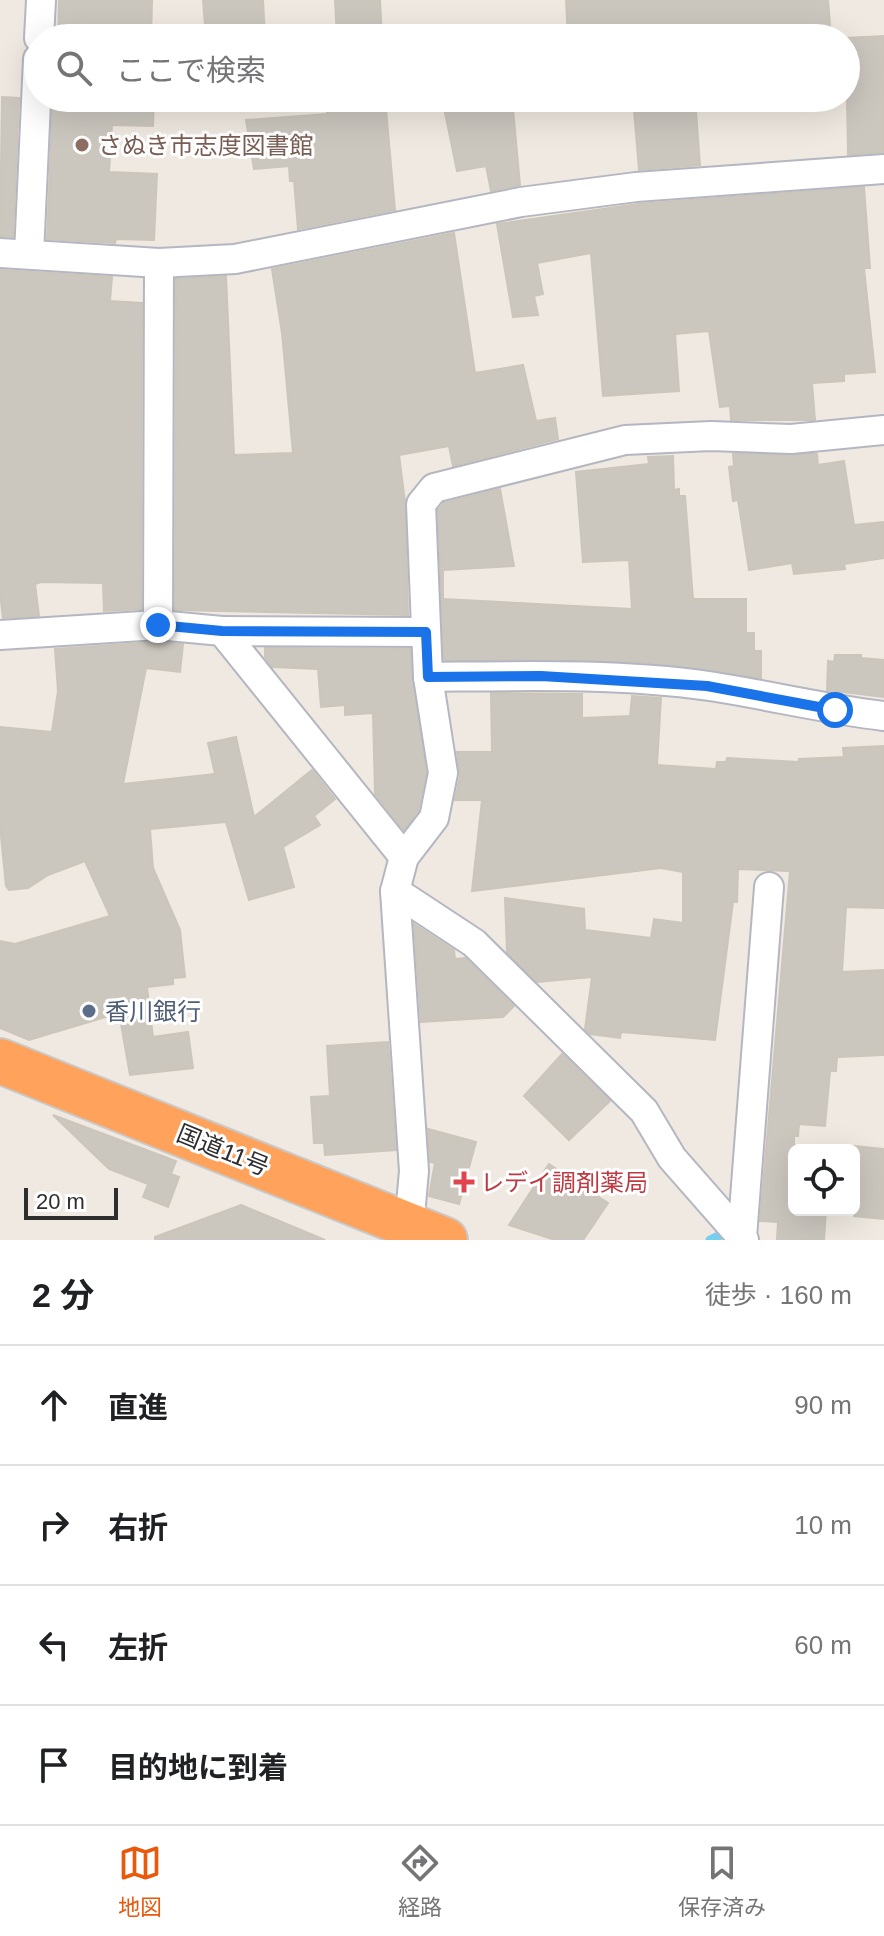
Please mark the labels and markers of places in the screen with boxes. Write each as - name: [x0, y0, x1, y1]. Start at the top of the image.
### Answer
- place label: さぬき市志度図書館: [98, 132, 314, 159]
- marker: さぬき市志度図書館: [73, 136, 91, 154]
- place label: 香川銀行: [105, 998, 201, 1025]
- marker: 香川銀行: [80, 1002, 98, 1020]
- place label: レデイ調剤薬局: [480, 1169, 648, 1196]
- marker: レデイ調剤薬局: [455, 1173, 473, 1191]

